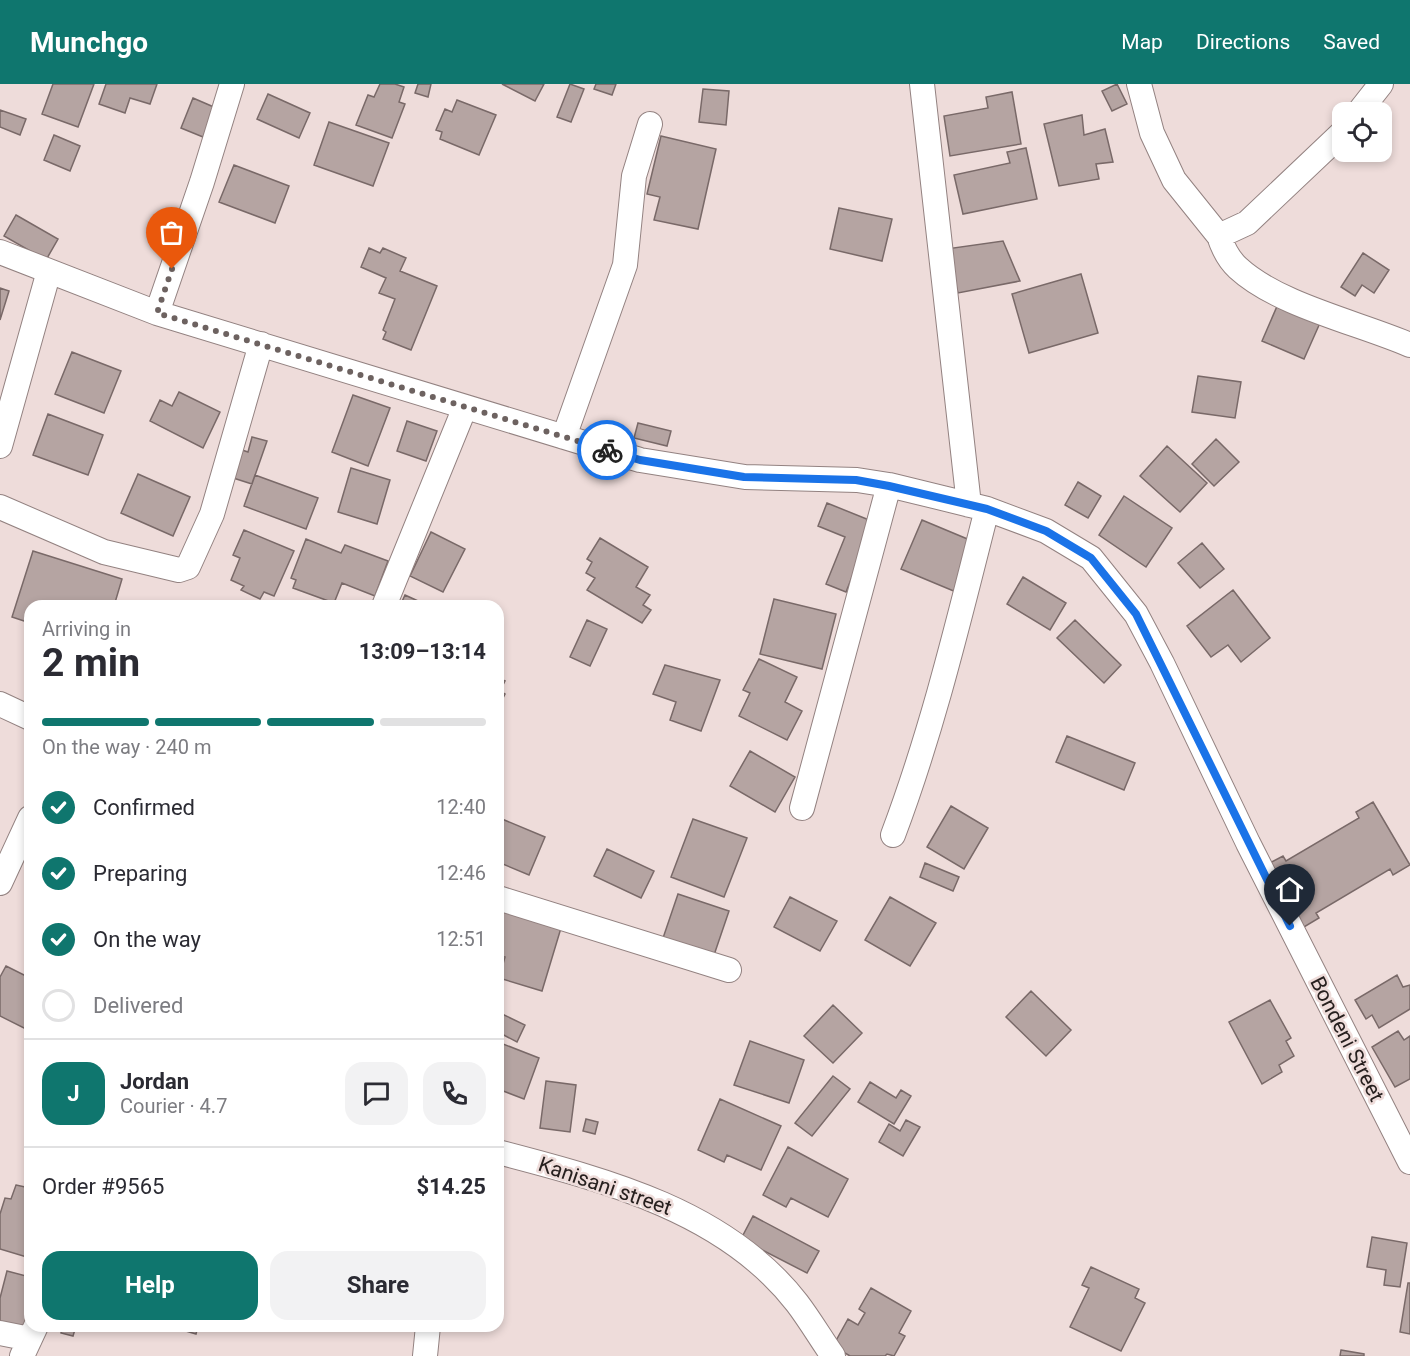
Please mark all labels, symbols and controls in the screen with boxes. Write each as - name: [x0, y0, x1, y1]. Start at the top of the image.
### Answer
- text: Munchgo: [30, 26, 148, 59]
- text: Map: [1121, 30, 1163, 54]
- text: Directions: [1196, 30, 1290, 54]
- text: Saved: [1323, 30, 1380, 54]
- map controls: [1332, 102, 1392, 162]
- button: locate: [1332, 102, 1392, 162]
- pin: [146, 207, 197, 269]
- icon: bag: [155, 216, 188, 249]
- courier: [577, 420, 637, 480]
- icon: bike: [591, 434, 624, 467]
- text: Arriving in: [42, 617, 131, 641]
- text: 13:09–13:14: [359, 639, 486, 664]
- text: 2 min: [42, 640, 140, 686]
- text: On the way · 240 m: [42, 735, 211, 759]
- icon: check: [42, 791, 75, 824]
- text: Confirmed: [93, 795, 195, 820]
- text: 12:40: [436, 795, 486, 819]
- icon: check: [42, 857, 75, 890]
- text: Preparing: [93, 861, 187, 886]
- text: 12:46: [436, 861, 486, 885]
- pin: [1264, 864, 1315, 926]
- icon: home: [1273, 873, 1306, 906]
- icon: check: [42, 923, 75, 956]
- text: On the way: [93, 927, 201, 952]
- text: 12:51: [436, 927, 486, 951]
- street label: Bondeni Street: [1305, 973, 1389, 1106]
- text: Delivered: [93, 993, 183, 1018]
- button: chat: [345, 1062, 408, 1125]
- button: phone: [423, 1062, 486, 1125]
- text: Jordan: [120, 1069, 189, 1094]
- text: J: [67, 1081, 80, 1106]
- text: Courier · 4.7: [120, 1094, 227, 1118]
- street label: Kanisani street: [535, 1152, 675, 1220]
- text: Order #9565: [42, 1174, 164, 1199]
- text: $14.25: [417, 1174, 486, 1199]
- button: Help: [42, 1251, 258, 1320]
- button: Share: [270, 1251, 486, 1320]

